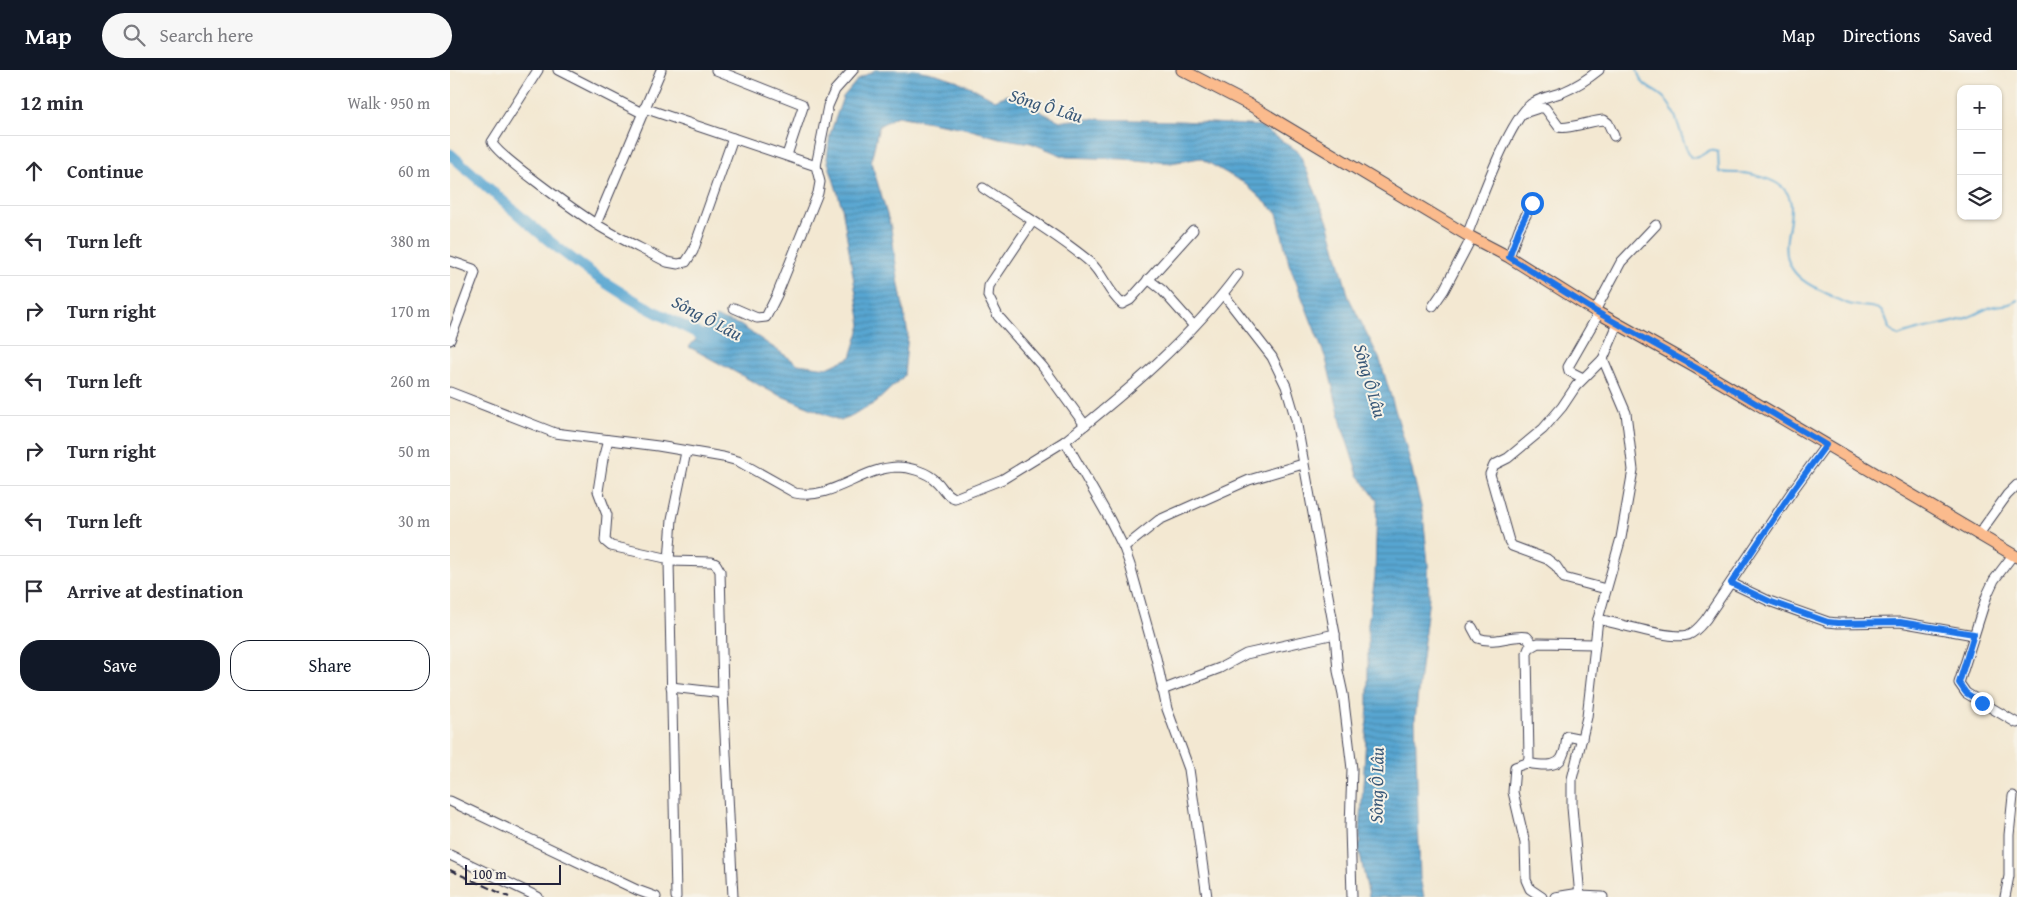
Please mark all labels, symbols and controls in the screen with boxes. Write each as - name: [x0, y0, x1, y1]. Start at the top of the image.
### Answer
- search box: [102, 13, 452, 58]
- text: Map: [25, 18, 72, 53]
- icon: search: [120, 21, 148, 49]
- text: Search here: [160, 21, 253, 49]
- text: Map: [1782, 22, 1815, 49]
- text: Directions: [1843, 22, 1920, 49]
- text: Saved: [1948, 22, 1992, 49]
- water label: Sông Ô Lâu: [1006, 81, 1086, 130]
- map controls: [1957, 85, 2002, 220]
- button: +: [1957, 85, 2002, 130]
- text: 12 min: [20, 87, 83, 118]
- text: Walk · 950 m: [347, 91, 430, 115]
- button: −: [1957, 130, 2002, 175]
- icon: ahead: [20, 157, 48, 185]
- text: Continue: [67, 157, 144, 185]
- text: 60 m: [398, 159, 430, 183]
- button: layers: [1957, 175, 2002, 220]
- route start: [1521, 192, 1544, 215]
- icon: left: [20, 227, 48, 255]
- text: Turn left: [67, 227, 142, 255]
- text: 380 m: [390, 229, 430, 253]
- water label: Sông Ô Lâu: [667, 288, 747, 347]
- icon: right: [20, 297, 48, 325]
- text: Turn right: [67, 297, 156, 325]
- text: 170 m: [390, 299, 430, 323]
- water label: Sông Ô Lâu: [1347, 341, 1394, 421]
- icon: left: [20, 367, 48, 395]
- text: Turn left: [67, 367, 142, 395]
- text: 260 m: [390, 369, 430, 393]
- icon: right: [20, 437, 48, 465]
- text: Turn right: [67, 437, 156, 465]
- text: 50 m: [398, 439, 430, 463]
- icon: left: [20, 507, 48, 535]
- text: Turn left: [67, 507, 142, 535]
- text: 30 m: [398, 509, 430, 533]
- icon: arrive: [20, 577, 48, 605]
- text: Arrive at destination: [67, 577, 243, 605]
- button: Save: [20, 640, 220, 691]
- button: Share: [230, 640, 430, 691]
- route end: [1971, 692, 1994, 715]
- water label: Sông Ô Lâu: [1362, 747, 1391, 823]
- scale bar: [465, 862, 561, 885]
- text: 100 m: [472, 864, 507, 884]

